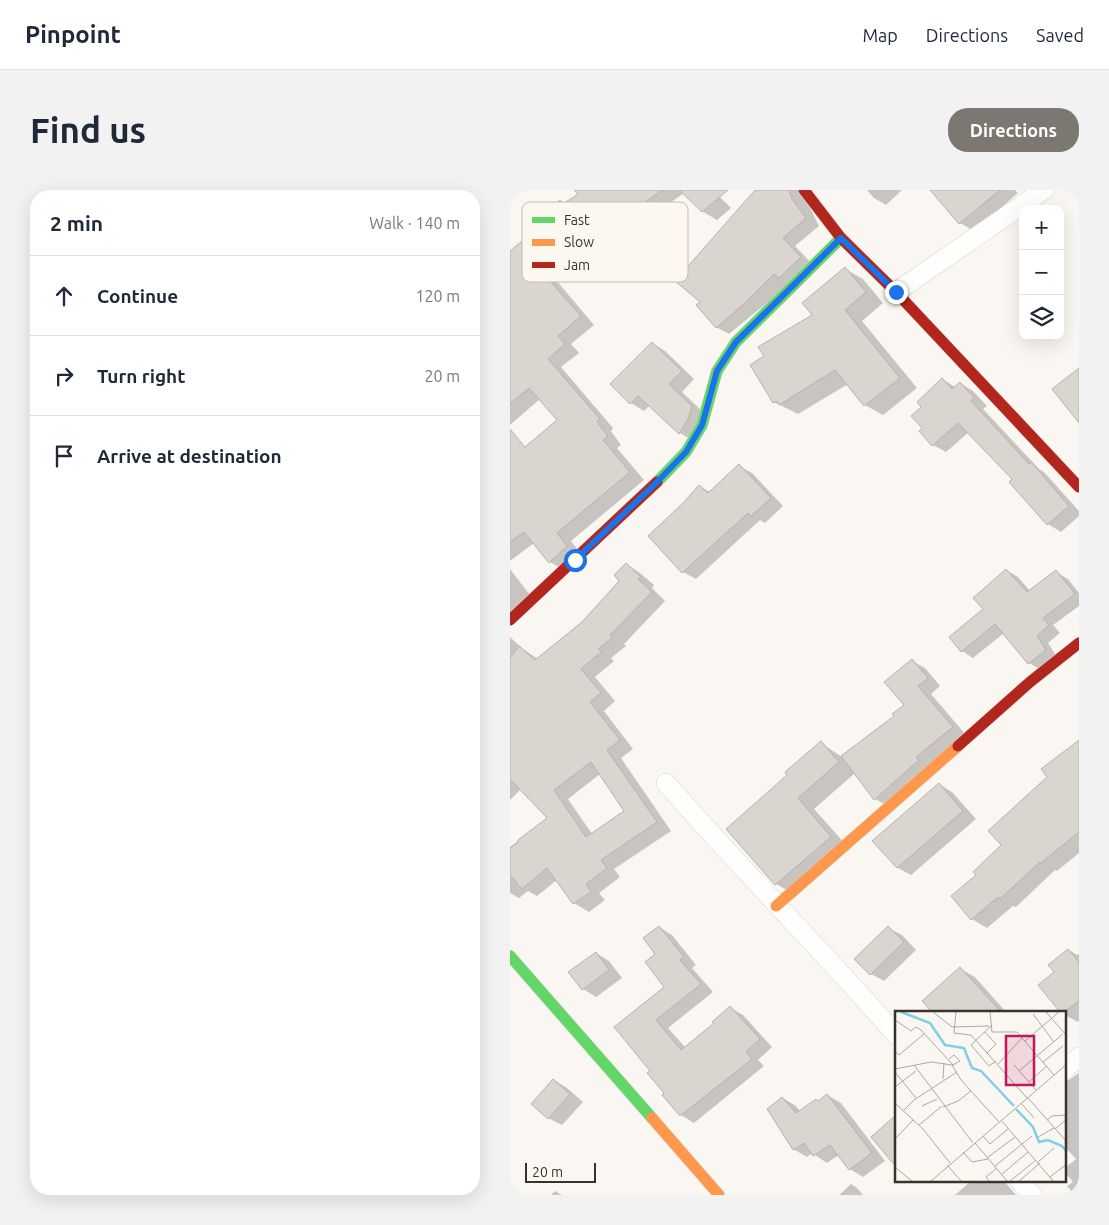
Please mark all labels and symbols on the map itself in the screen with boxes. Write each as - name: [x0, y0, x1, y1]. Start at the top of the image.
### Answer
- legend: [522, 202, 688, 282]
- text: Fast: [564, 212, 590, 228]
- text: Slow: [564, 234, 594, 250]
- text: Jam: [564, 257, 590, 273]
- route end: [885, 281, 908, 304]
- route start: [564, 549, 587, 572]
- inset map: [895, 1011, 1066, 1182]
- scale bar: [525, 1160, 596, 1183]

